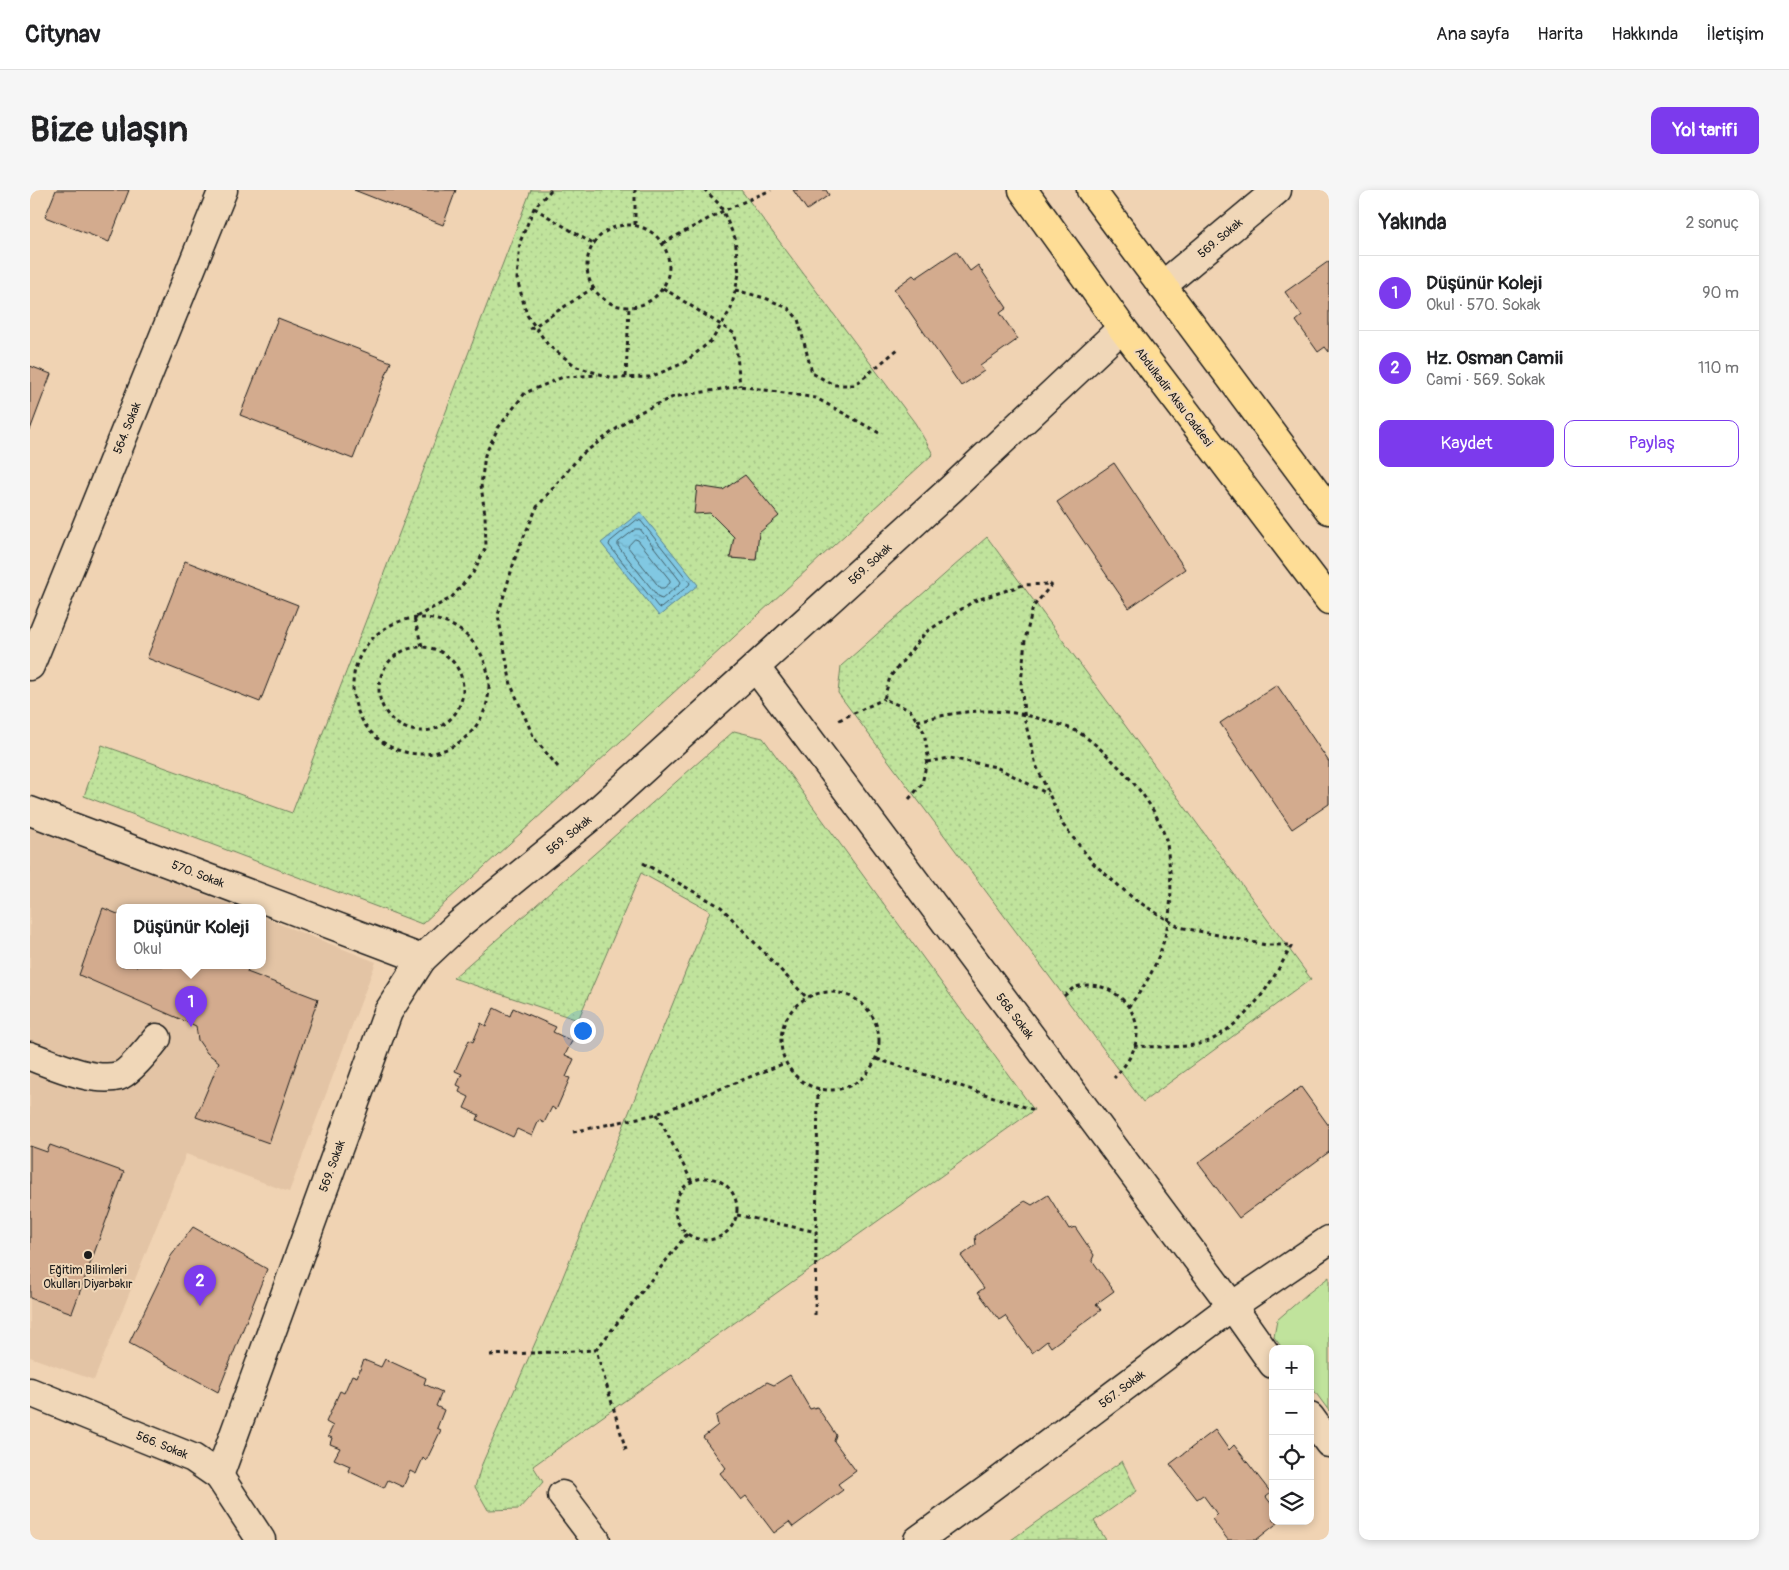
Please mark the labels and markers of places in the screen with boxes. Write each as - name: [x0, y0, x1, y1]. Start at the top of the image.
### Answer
- pin: 1: [175, 986, 207, 1027]
- marker: Eğitim Bilimleri Okulları Diyarbakır: [82, 1249, 94, 1261]
- place label: Eğitim Bilimleri Okulları Diyarbakır: [43, 1263, 133, 1292]
- pin: 2: [184, 1265, 216, 1306]

